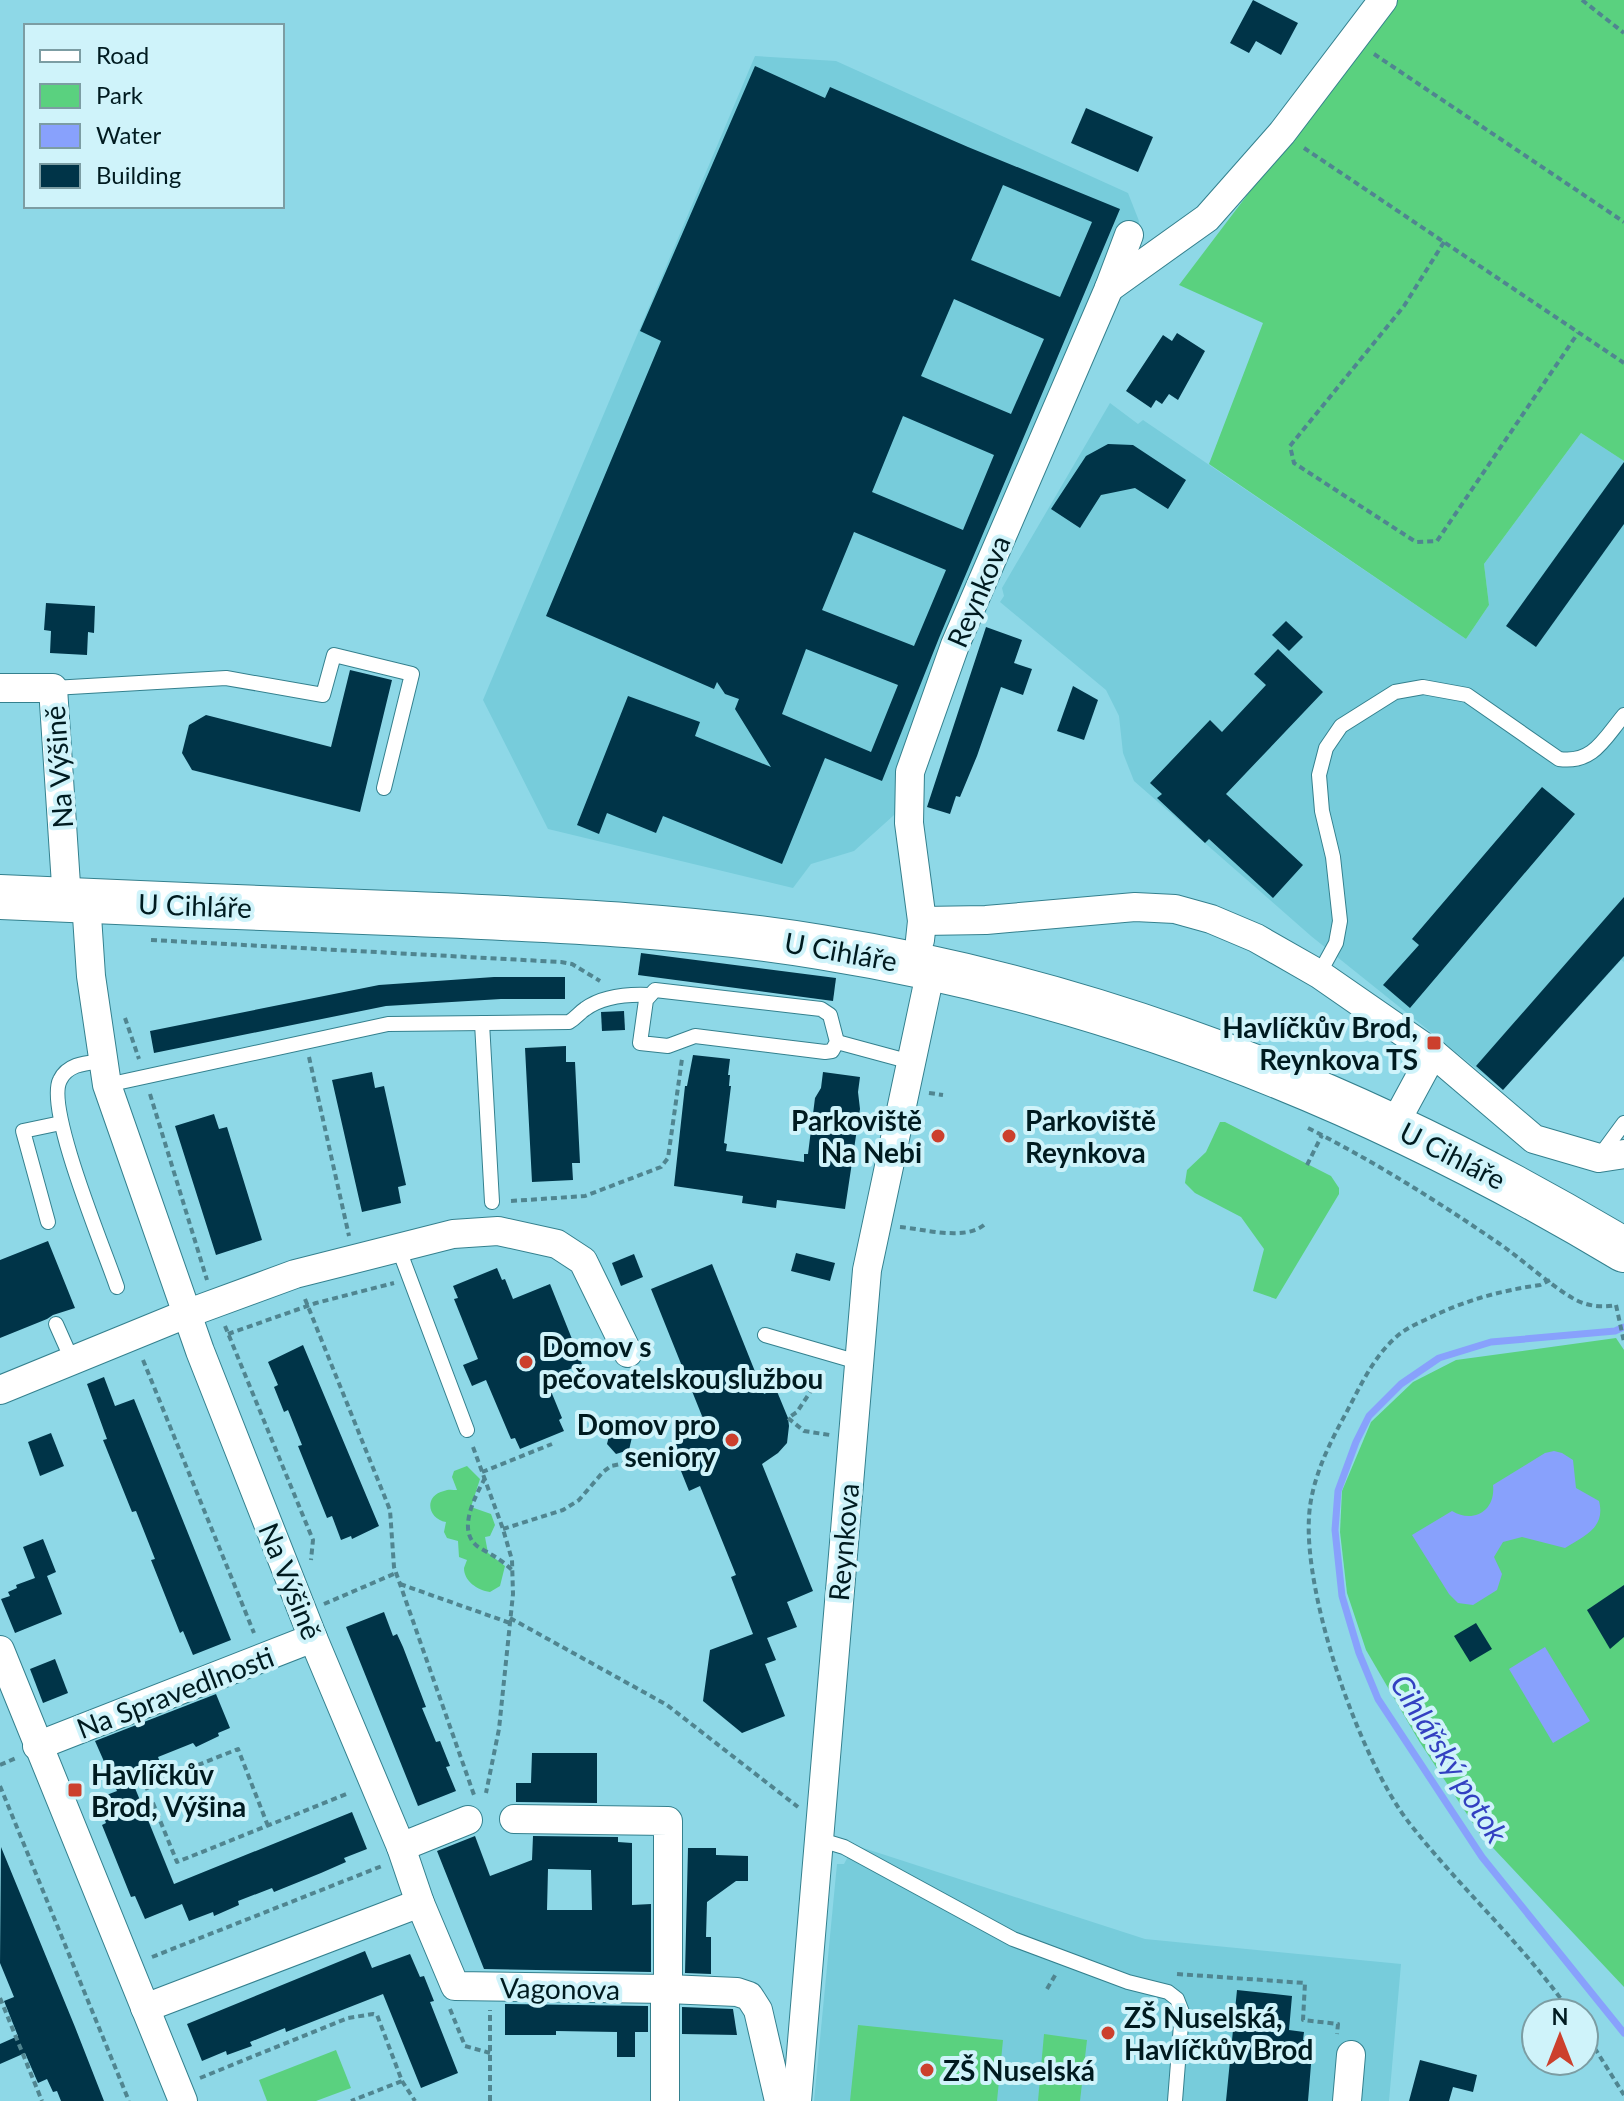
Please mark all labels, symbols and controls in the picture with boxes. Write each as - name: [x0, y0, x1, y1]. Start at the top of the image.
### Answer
- legend: [24, 24, 284, 208]
- text: Road: [96, 40, 149, 69]
- text: Park: [96, 80, 144, 109]
- text: Water: [96, 120, 161, 149]
- text: Building: [96, 160, 181, 189]
- street label: Reynkova: [939, 530, 1017, 652]
- street label: Na Výšině: [37, 705, 79, 829]
- street label: U Cihláře: [138, 886, 252, 924]
- street label: U Cihláře: [782, 924, 900, 978]
- place label: Havlíčkův Brod, Reynkova TS: [1222, 1010, 1418, 1076]
- marker: Havlíčkův Brod, Reynkova TS: [1425, 1034, 1443, 1052]
- place label: Parkoviště Na Nebi: [791, 1103, 922, 1169]
- place label: Parkoviště Reynkova: [1025, 1103, 1156, 1169]
- street label: U Cihláře: [1395, 1114, 1511, 1196]
- marker: Parkoviště Na Nebi: [929, 1127, 947, 1145]
- marker: Parkoviště Reynkova: [1000, 1127, 1018, 1145]
- place label: Domov s pečovatelskou službou: [542, 1329, 823, 1395]
- marker: Domov s pečovatelskou službou: [517, 1353, 535, 1371]
- place label: Domov pro seniory: [577, 1407, 716, 1473]
- marker: Domov pro seniory: [723, 1431, 741, 1449]
- street label: Reynkova: [821, 1482, 865, 1602]
- street label: Na Výšině: [252, 1518, 330, 1644]
- street label: Na Spravedlnosti: [72, 1639, 278, 1745]
- water label: Cihlářský potok: [1384, 1667, 1517, 1850]
- place label: Havlíčkův Brod, Výšina: [91, 1757, 246, 1823]
- marker: Havlíčkův Brod, Výšina: [66, 1781, 84, 1799]
- street label: Vagonova: [500, 1970, 620, 2006]
- north arrow: [1520, 1997, 1600, 2077]
- place label: ZŠ Nuselská, Havlíčkův Brod: [1124, 2000, 1313, 2066]
- text: N: [1552, 2003, 1568, 2030]
- marker: ZŠ Nuselská, Havlíčkův Brod: [1099, 2024, 1117, 2042]
- place label: ZŠ Nuselská: [943, 2053, 1095, 2087]
- marker: ZŠ Nuselská: [918, 2061, 936, 2079]

